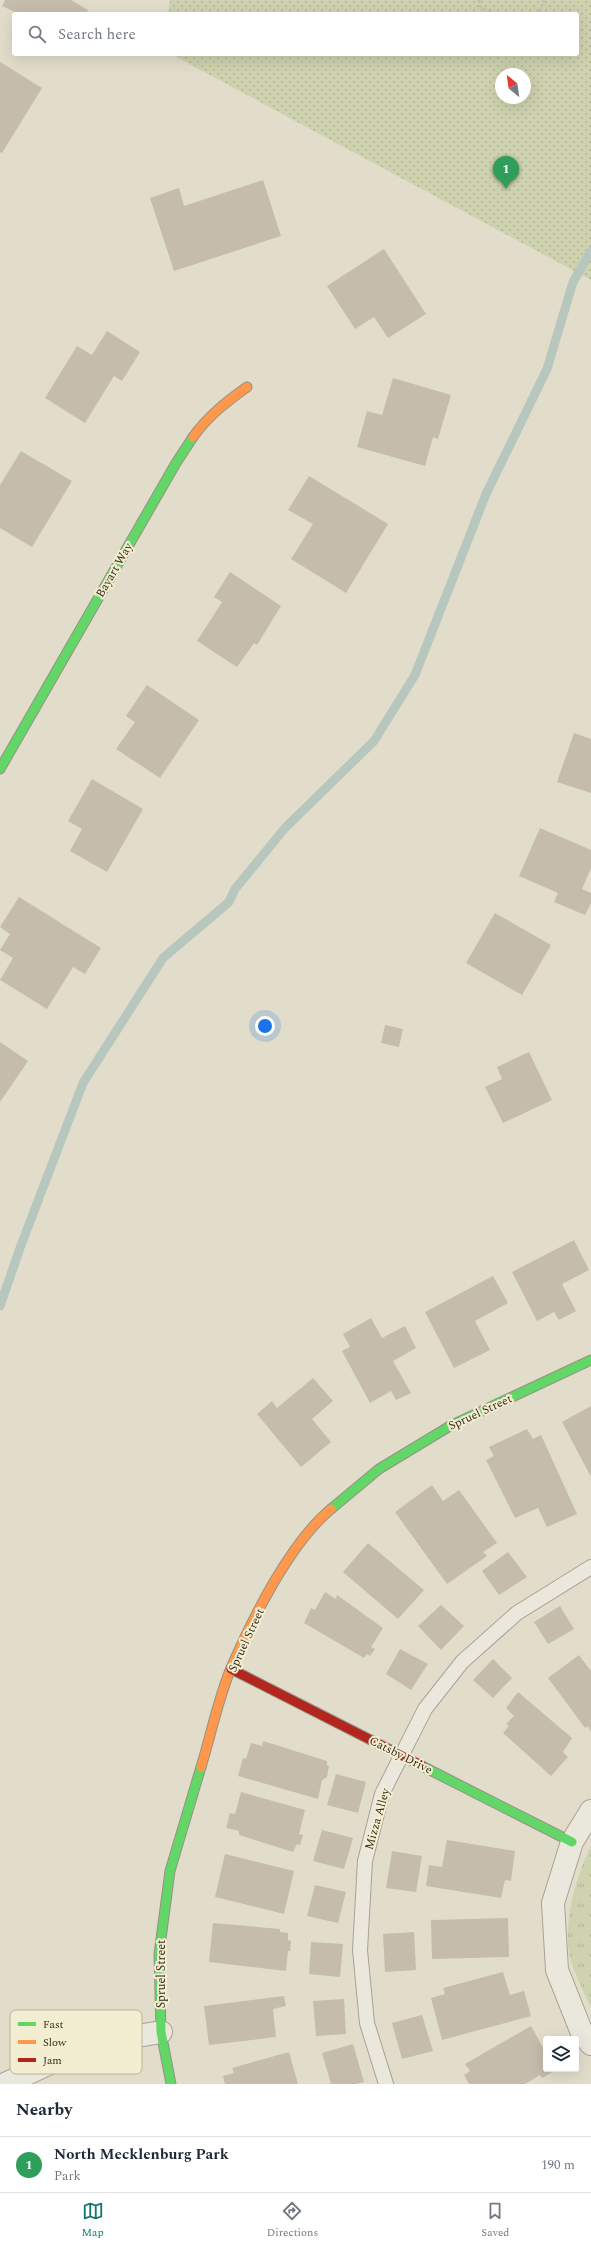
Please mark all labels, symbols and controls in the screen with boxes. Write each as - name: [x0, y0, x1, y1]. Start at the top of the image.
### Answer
- search box: [12, 12, 579, 56]
- icon: search: [26, 23, 48, 45]
- text: Search here: [58, 23, 136, 46]
- north arrow: [495, 68, 531, 104]
- pin: 1: [493, 156, 519, 189]
- street label: Bayart Way: [91, 538, 138, 601]
- your location: [255, 1016, 275, 1036]
- street label: Spruel Street: [445, 1389, 515, 1436]
- street label: Spruel Street: [223, 1605, 270, 1675]
- street label: Catsby Drive: [366, 1731, 436, 1780]
- street label: Mizza Alley: [360, 1785, 396, 1852]
- street label: Spruel Street: [152, 1940, 171, 2008]
- legend: [10, 2010, 142, 2074]
- text: Fast: [43, 2016, 64, 2033]
- text: Slow: [43, 2034, 67, 2051]
- map controls: [543, 2036, 579, 2072]
- button: layers: [543, 2036, 579, 2072]
- text: Jam: [43, 2052, 62, 2069]
- text: Nearby: [16, 2097, 72, 2123]
- text: North Mecklenburg Park: [54, 2143, 229, 2166]
- text: 1: [25, 2155, 33, 2175]
- text: 190 m: [541, 2155, 575, 2175]
- text: Park: [54, 2166, 81, 2186]
- tab: Map: [82, 2200, 104, 2241]
- tab: Directions: [267, 2200, 318, 2241]
- tab: Saved: [481, 2200, 509, 2241]

